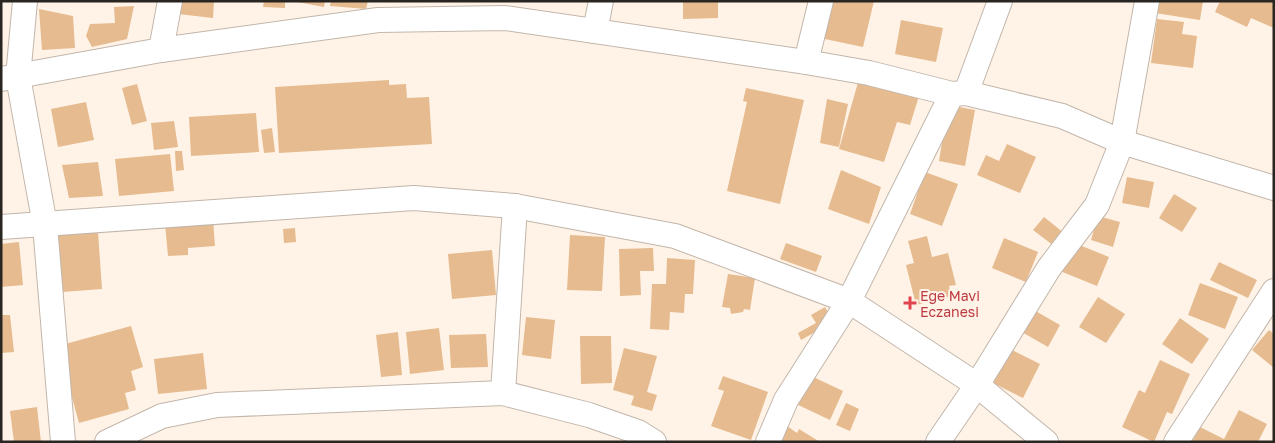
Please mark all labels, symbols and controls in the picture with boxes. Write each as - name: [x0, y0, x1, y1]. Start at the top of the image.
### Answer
- place label: Ege Mavi Eczanesi: [920, 287, 980, 320]
- marker: Ege Mavi Eczanesi: [904, 297, 916, 309]

